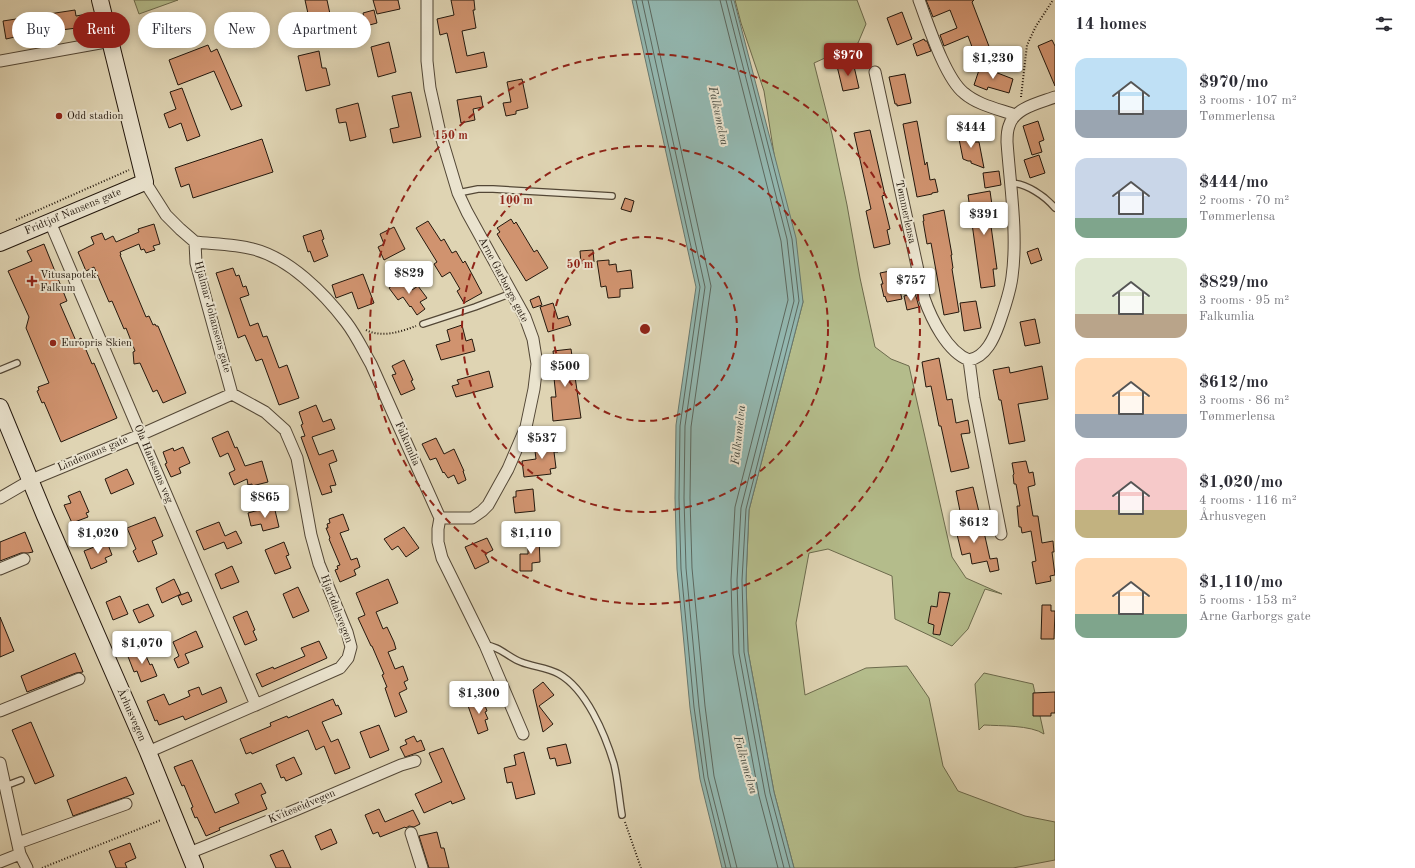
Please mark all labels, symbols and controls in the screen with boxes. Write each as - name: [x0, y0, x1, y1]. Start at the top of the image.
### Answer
- chip: Buy: [12, 12, 65, 48]
- chip: Rent: [73, 12, 130, 48]
- chip: Filters: [138, 12, 206, 48]
- chip: New: [214, 12, 270, 48]
- chip: Apartment: [278, 12, 371, 48]
- icon: filters: [1373, 13, 1395, 35]
- text: 14 homes: [1075, 16, 1147, 33]
- pin: $970: [824, 43, 872, 77]
- pin: $1,230: [960, 46, 1026, 80]
- text: $970: [833, 49, 863, 62]
- text: $1,230: [972, 52, 1014, 65]
- icon: home: [1107, 74, 1155, 122]
- text: $970/mo: [1199, 74, 1268, 91]
- water label: Falkumelva: [706, 84, 730, 147]
- text: 3 rooms · 107 m²: [1199, 94, 1297, 107]
- text: Tømmerlensa: [1199, 110, 1275, 123]
- marker: Odd stadion: [54, 111, 64, 121]
- place label: Odd stadion: [67, 111, 123, 122]
- pin: $444: [947, 115, 995, 149]
- text: $444: [956, 121, 986, 134]
- text: 150 m: [434, 129, 468, 142]
- icon: home: [1107, 174, 1155, 222]
- text: $444/mo: [1199, 174, 1268, 191]
- street label: Tømmerlensa: [893, 179, 917, 245]
- street label: Fridtjof Nansens gate: [23, 187, 123, 237]
- text: 2 rooms · 70 m²: [1199, 194, 1289, 207]
- text: 100 m: [499, 195, 533, 207]
- pin: $391: [960, 202, 1008, 236]
- text: $391: [969, 208, 999, 221]
- text: Tømmerlensa: [1199, 210, 1275, 223]
- street label: Arne Garborgs gate: [476, 236, 530, 324]
- text: 50 m: [567, 258, 594, 271]
- street label: Hjalmar Johansens gate: [192, 260, 232, 374]
- pin: $829: [385, 261, 433, 295]
- text: $829: [394, 267, 424, 280]
- pin: $757: [887, 268, 935, 302]
- place label: Vitusapotek Falkum: [40, 270, 97, 294]
- text: $757: [896, 274, 926, 287]
- icon: home: [1107, 274, 1155, 322]
- text: $829/mo: [1199, 274, 1268, 291]
- marker: Vitusapotek Falkum: [27, 276, 37, 286]
- text: 3 rooms · 95 m²: [1199, 294, 1289, 307]
- text: Falkumlia: [1199, 310, 1254, 323]
- centre of rings: [638, 322, 652, 336]
- marker: Europris Skien: [48, 338, 58, 348]
- place label: Europris Skien: [61, 338, 132, 349]
- pin: $500: [541, 354, 589, 388]
- text: $500: [550, 360, 580, 373]
- icon: home: [1107, 374, 1155, 422]
- text: $612/mo: [1199, 374, 1268, 391]
- text: 3 rooms · 86 m²: [1199, 394, 1289, 407]
- water label: Falkumelva: [730, 404, 748, 467]
- text: Tømmerlensa: [1199, 410, 1275, 423]
- street label: Falkumlia: [392, 420, 422, 468]
- street label: Ola Hanssons veg: [131, 423, 175, 505]
- pin: $537: [518, 426, 566, 460]
- text: $537: [527, 432, 557, 445]
- street label: Lindemans gate: [56, 434, 130, 474]
- icon: home: [1107, 474, 1155, 522]
- text: $1,020/mo: [1199, 474, 1283, 491]
- pin: $865: [241, 485, 289, 519]
- text: $865: [250, 491, 280, 504]
- text: 4 rooms · 116 m²: [1199, 494, 1297, 507]
- pin: $612: [950, 510, 998, 544]
- text: Århusvegen: [1199, 510, 1266, 523]
- text: $612: [959, 516, 989, 529]
- pin: $1,020: [65, 521, 131, 555]
- pin: $1,110: [498, 521, 564, 555]
- text: $1,020: [77, 527, 119, 540]
- text: $1,110: [510, 527, 552, 540]
- street label: Hjartdalsvegen: [318, 573, 354, 645]
- icon: home: [1107, 574, 1155, 622]
- text: $1,110/mo: [1199, 574, 1283, 591]
- text: 5 rooms · 153 m²: [1199, 594, 1297, 607]
- text: Arne Garborgs gate: [1199, 610, 1311, 623]
- pin: $1,070: [109, 631, 175, 665]
- text: $1,070: [121, 637, 163, 650]
- pin: $1,300: [446, 681, 512, 715]
- street label: Århusvegen: [114, 686, 150, 743]
- text: $1,300: [458, 687, 500, 700]
- water label: Falkumelva: [731, 733, 759, 796]
- street label: Kviteseidvegen: [267, 788, 337, 826]

